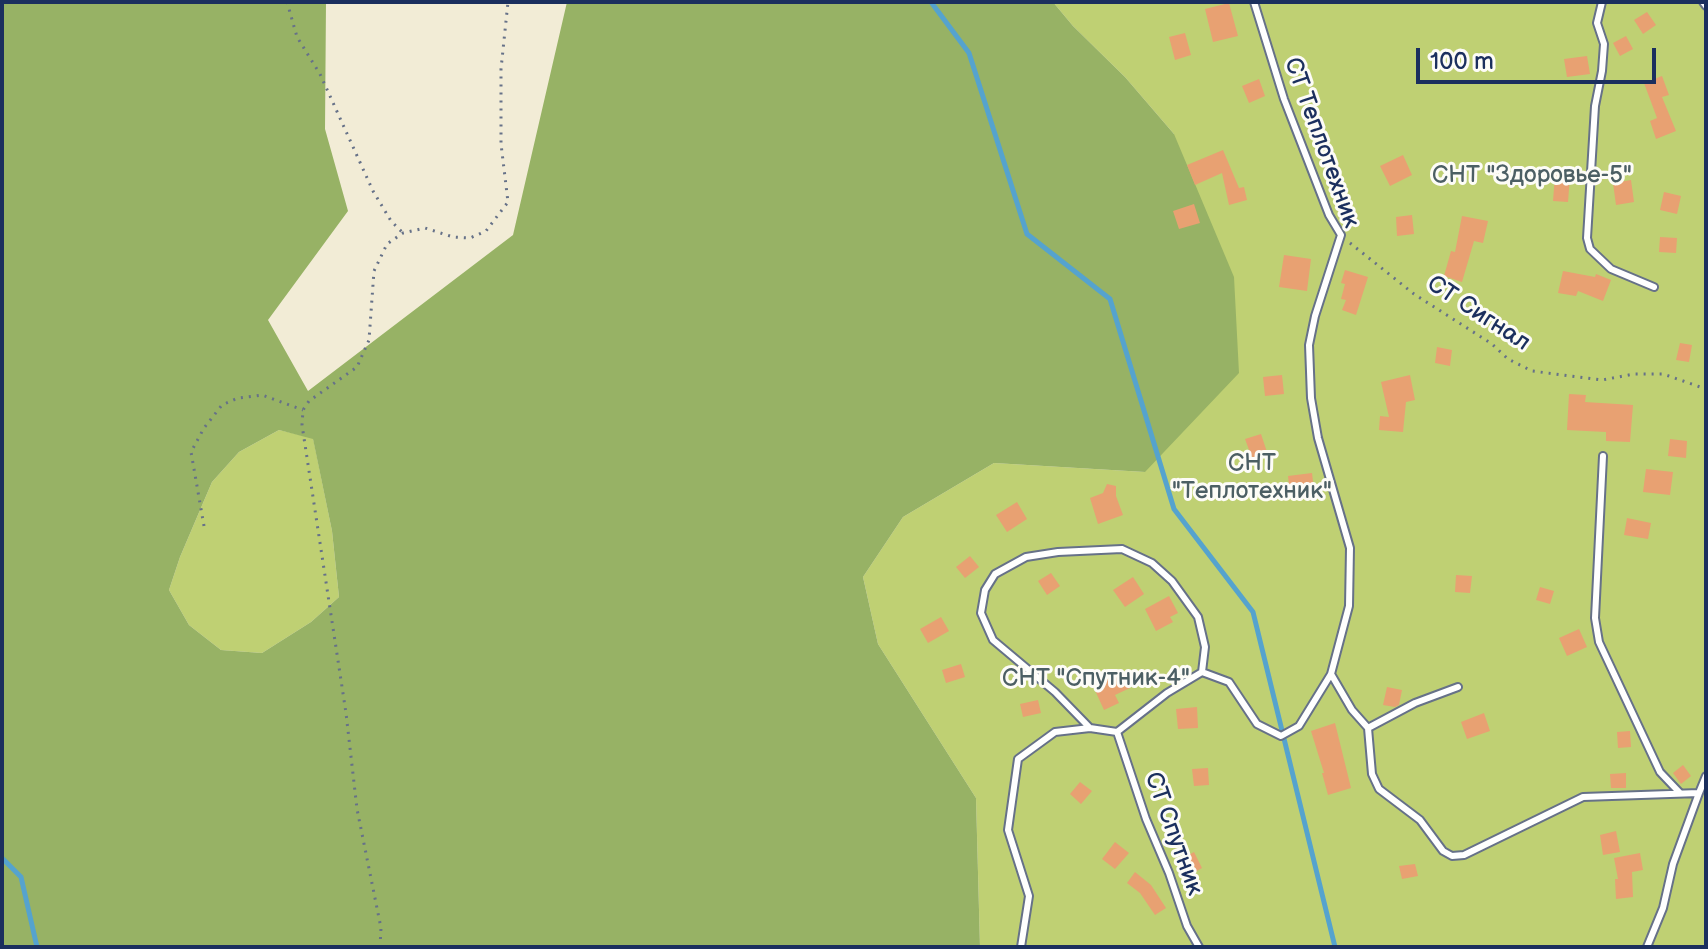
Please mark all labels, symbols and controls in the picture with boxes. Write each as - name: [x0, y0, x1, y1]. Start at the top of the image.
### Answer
- scale bar: [1420, 32, 1660, 82]
- text: 100 m: [1430, 47, 1494, 76]
- street label: СТ Теплотехник: [1277, 54, 1365, 232]
- park label: СНТ "Здоровье-5": [1432, 162, 1632, 190]
- street label: СТ Сигнал: [1421, 270, 1535, 358]
- park label: СНТ "Теплотехник": [1172, 450, 1332, 506]
- park label: СНТ "Спутник-4": [1002, 665, 1190, 693]
- street label: СТ Спутник: [1137, 769, 1209, 899]

